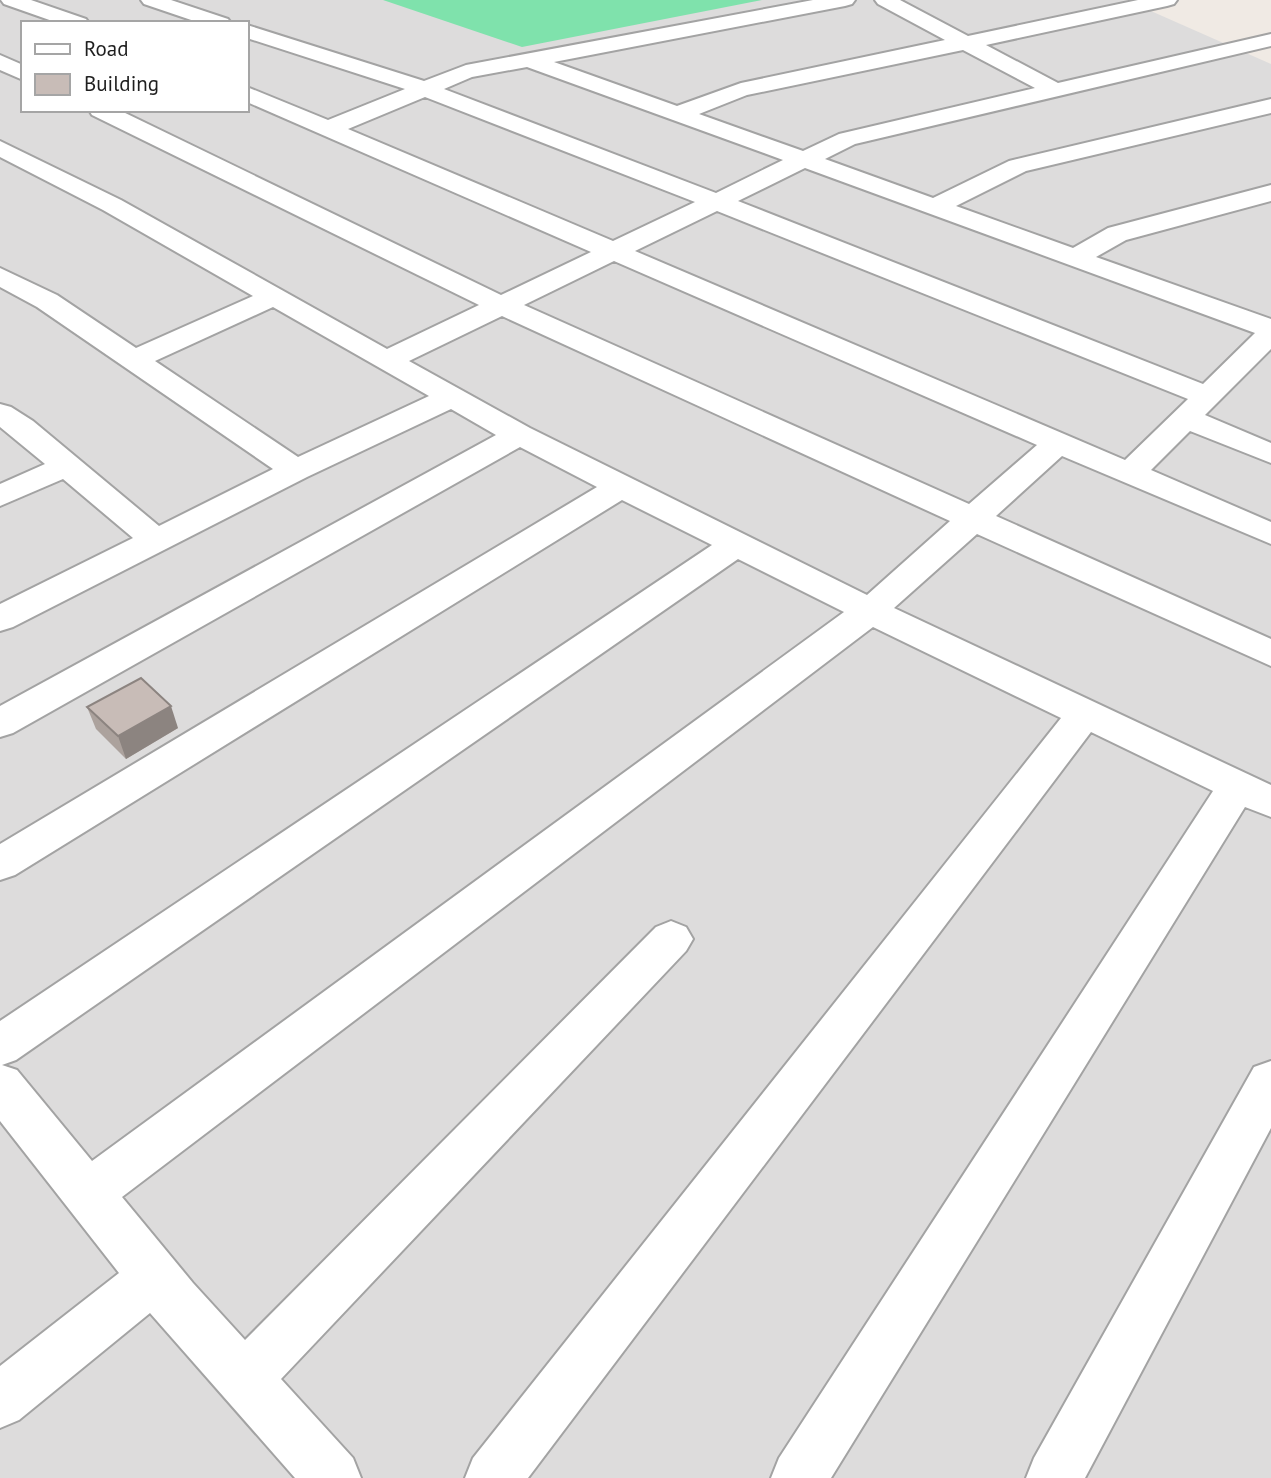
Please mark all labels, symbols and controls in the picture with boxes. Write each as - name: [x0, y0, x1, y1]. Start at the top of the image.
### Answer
- legend: [21, 21, 248, 112]
- text: Road: [84, 35, 128, 62]
- text: Building: [84, 70, 159, 97]

